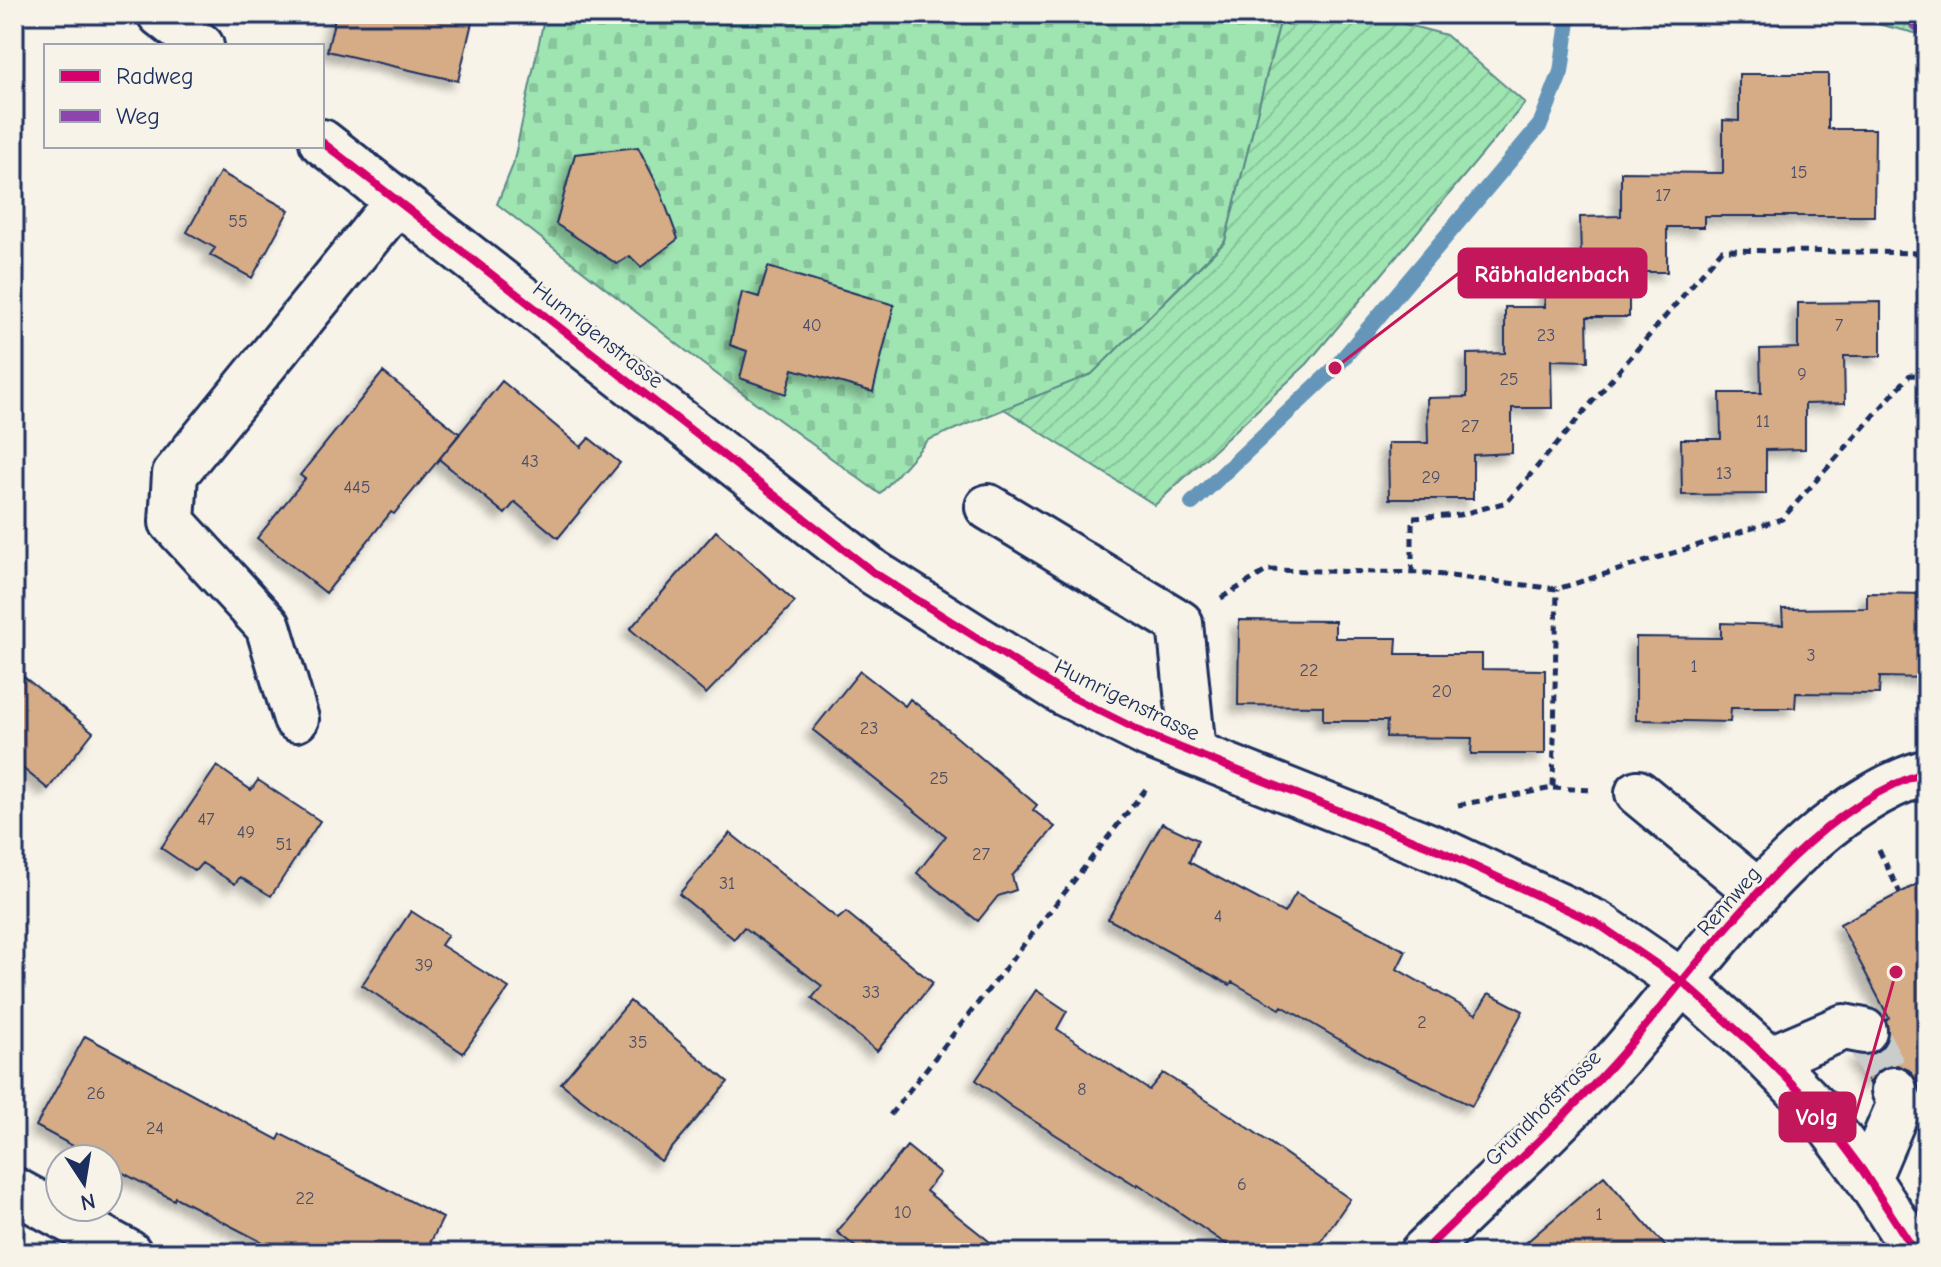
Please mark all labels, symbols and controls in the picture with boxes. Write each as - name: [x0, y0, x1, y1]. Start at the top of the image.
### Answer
- legend: [44, 44, 324, 148]
- text: Radweg: [116, 62, 194, 90]
- text: Weg: [116, 102, 160, 130]
- house number: 15: [1791, 162, 1807, 183]
- house number: 17: [1655, 185, 1671, 206]
- house number: 55: [228, 211, 248, 232]
- callout: Räbhaldenbach: [1459, 249, 1646, 297]
- text: Räbhaldenbach: [1474, 260, 1630, 288]
- street label: Humrigenstrasse: [528, 276, 668, 394]
- house number: 40: [802, 315, 822, 336]
- house number: 7: [1835, 315, 1844, 336]
- house number: 23: [1537, 325, 1555, 346]
- house number: 9: [1797, 364, 1807, 385]
- house number: 25: [1499, 369, 1519, 390]
- house number: 11: [1756, 411, 1770, 432]
- house number: 27: [1461, 416, 1479, 437]
- house number: 43: [521, 451, 539, 472]
- house number: 13: [1716, 463, 1732, 484]
- house number: 29: [1422, 467, 1440, 488]
- house number: 445: [343, 477, 371, 498]
- house number: 3: [1806, 645, 1816, 666]
- street label: Humrigenstrasse: [1050, 654, 1204, 746]
- house number: 1: [1690, 656, 1698, 677]
- house number: 22: [1300, 660, 1318, 681]
- house number: 20: [1432, 681, 1452, 702]
- house number: 23: [860, 718, 878, 739]
- house number: 25: [929, 768, 949, 789]
- house number: 47: [197, 809, 215, 830]
- house number: 49: [237, 822, 255, 843]
- house number: 51: [276, 834, 292, 855]
- house number: 27: [972, 844, 990, 865]
- street label: Rennweg: [1692, 861, 1766, 941]
- house number: 31: [719, 873, 735, 894]
- house number: 4: [1214, 906, 1222, 927]
- house number: 39: [415, 955, 433, 976]
- house number: 33: [862, 982, 880, 1003]
- house number: 2: [1417, 1012, 1427, 1033]
- house number: 35: [629, 1032, 647, 1053]
- street label: Grundhofstrasse: [1480, 1045, 1606, 1171]
- house number: 8: [1077, 1079, 1087, 1100]
- house number: 26: [86, 1083, 106, 1104]
- callout: Volg: [1780, 1093, 1855, 1141]
- text: Volg: [1796, 1103, 1838, 1131]
- house number: 24: [146, 1118, 164, 1139]
- north arrow: [44, 1143, 124, 1223]
- house number: 6: [1237, 1174, 1247, 1195]
- text: N: [78, 1187, 98, 1216]
- house number: 22: [296, 1188, 314, 1209]
- house number: 10: [894, 1202, 912, 1223]
- house number: 1: [1595, 1204, 1603, 1225]

